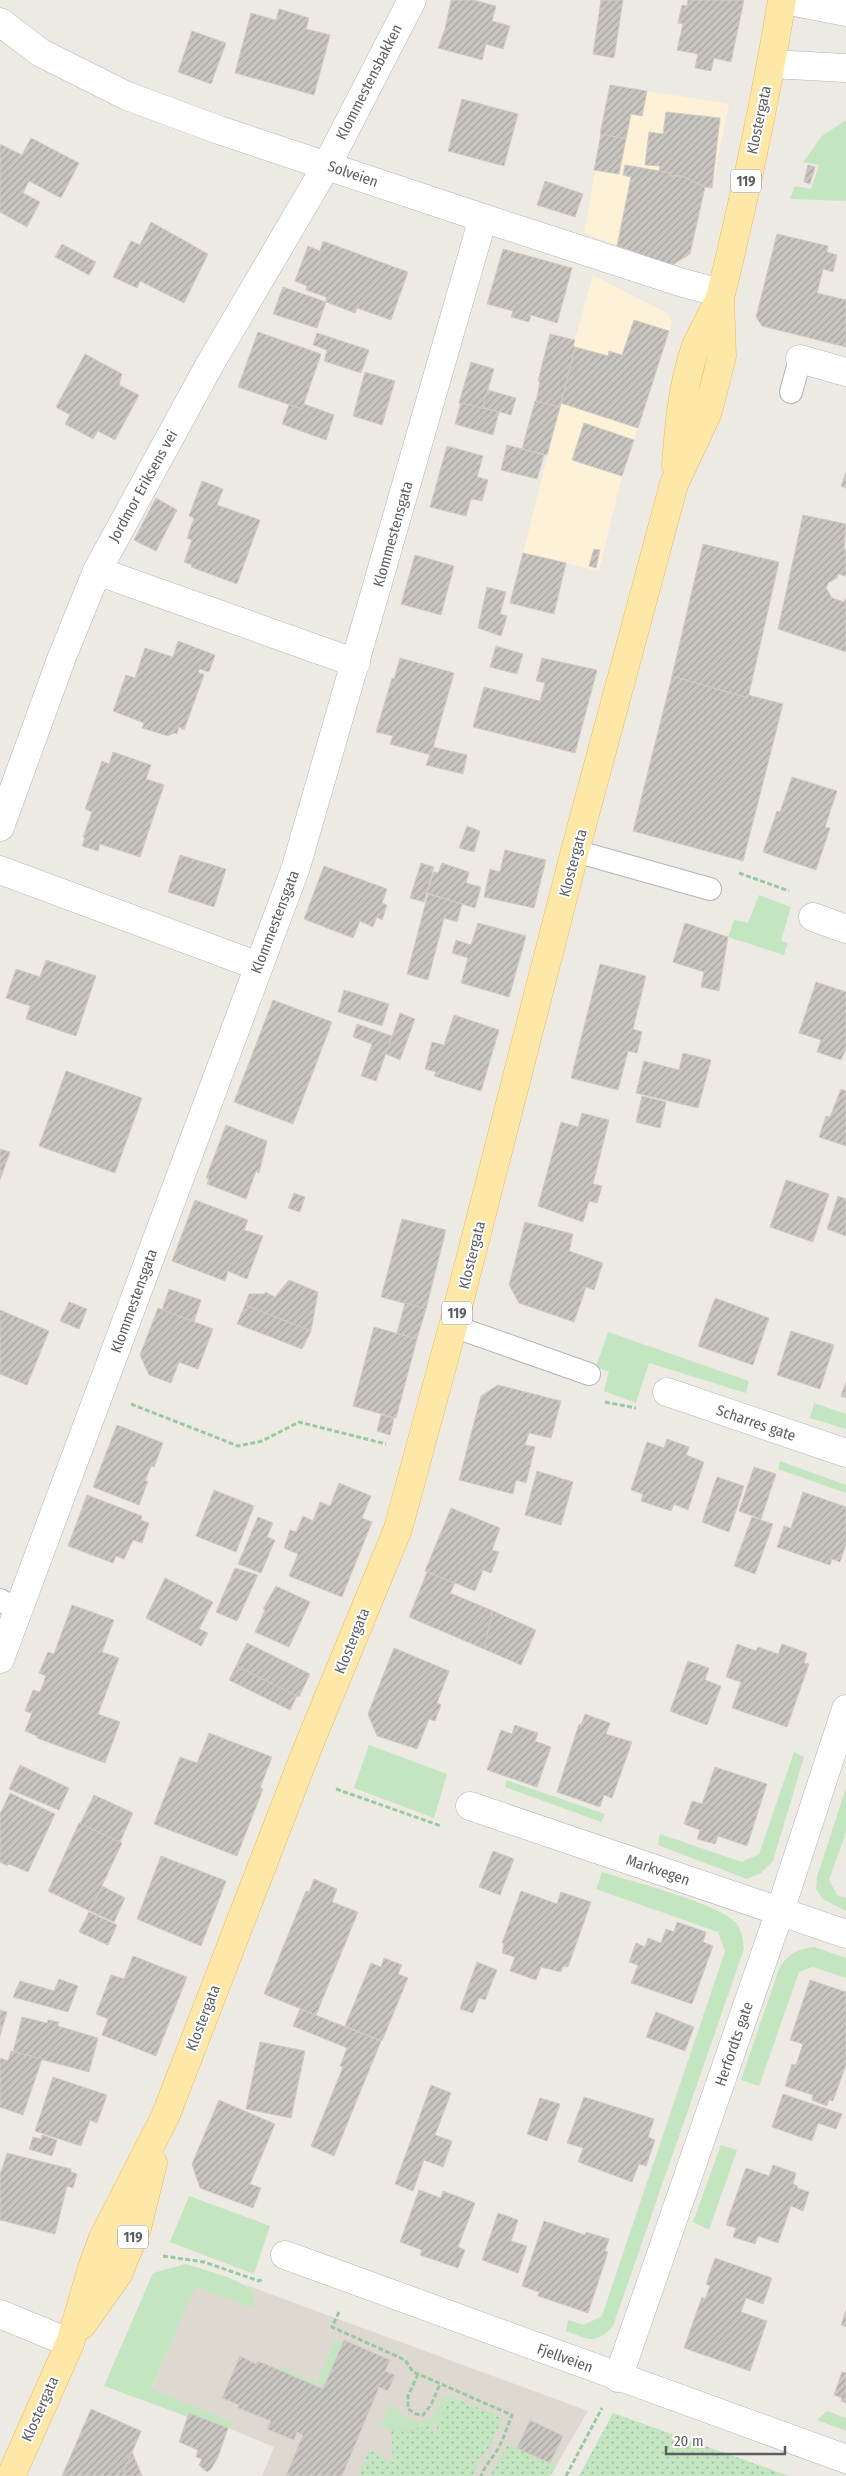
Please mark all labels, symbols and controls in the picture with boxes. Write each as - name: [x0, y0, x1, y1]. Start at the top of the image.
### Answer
- street label: Klommestensbakken: [332, 21, 406, 143]
- street label: Klostergata: [743, 84, 775, 156]
- street label: Solveien: [325, 157, 381, 191]
- road number: 119: [731, 170, 761, 192]
- street label: Jordmor Eriksens vei: [105, 427, 181, 545]
- street label: Klommestensgata: [369, 479, 417, 589]
- street label: Klostergata: [555, 827, 591, 899]
- street label: Klommestensgata: [247, 868, 303, 976]
- street label: Klostergata: [455, 1219, 489, 1291]
- street label: Klommestensgata: [107, 1247, 161, 1355]
- road number: 119: [442, 1302, 472, 1325]
- street label: Scharres gate: [714, 1401, 798, 1445]
- street label: Klostergata: [331, 1605, 373, 1677]
- street label: Markvegen: [624, 1851, 692, 1889]
- street label: Klostergata: [182, 1982, 224, 2054]
- street label: Herfordts gate: [711, 1999, 757, 2089]
- road number: 119: [118, 2226, 148, 2248]
- street label: Fjellveien: [535, 2340, 595, 2376]
- street label: Klostergata: [18, 2374, 62, 2444]
- scale bar: [666, 2424, 785, 2456]
- text: 20 m: [674, 2432, 704, 2450]

